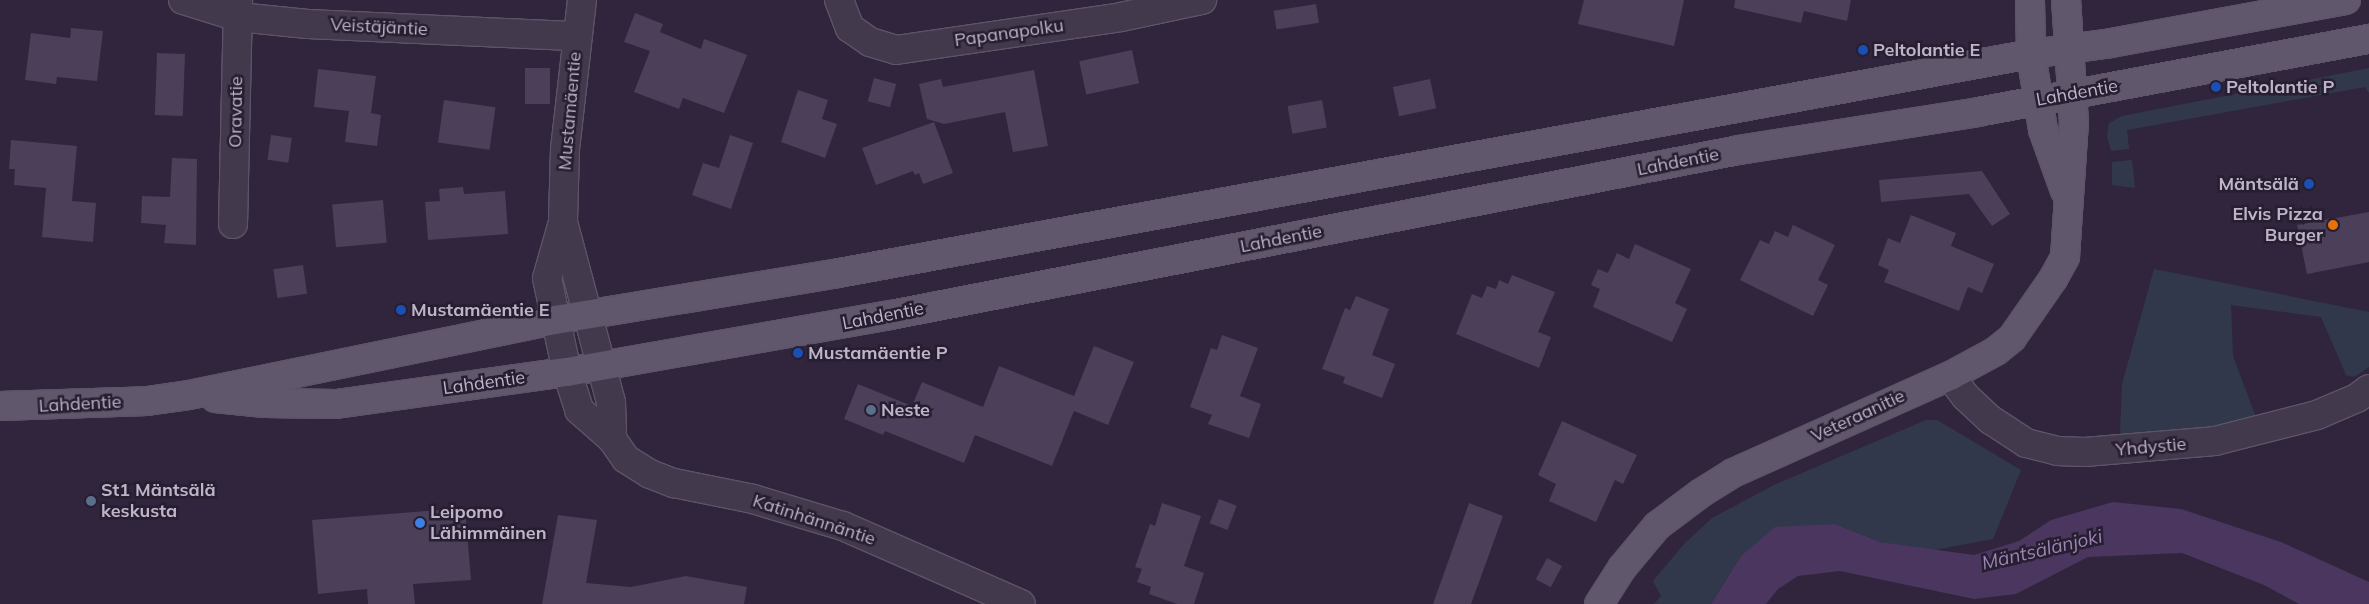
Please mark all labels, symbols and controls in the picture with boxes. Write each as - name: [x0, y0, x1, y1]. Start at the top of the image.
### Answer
- street label: Veistäjäntie: [330, 14, 428, 40]
- street label: Papanapolku: [953, 15, 1065, 51]
- place label: Peltolantie E: [1873, 39, 1980, 61]
- marker: Peltolantie E: [1857, 44, 1869, 56]
- street label: Mustamäentie: [554, 51, 586, 171]
- street label: Lahdentie: [2034, 75, 2120, 111]
- street label: Oravatie: [225, 76, 247, 148]
- place label: Peltolantie P: [2226, 76, 2335, 98]
- marker: Peltolantie P: [2210, 81, 2222, 93]
- street label: Lahdentie: [1635, 144, 1721, 180]
- place label: Mäntsälä: [2218, 173, 2299, 195]
- marker: Mäntsälä: [2303, 178, 2315, 190]
- place label: Elvis Pizza Burger: [2232, 204, 2323, 246]
- marker: Elvis Pizza Burger: [2327, 219, 2339, 231]
- street label: Lahdentie: [1238, 221, 1324, 257]
- street label: Lahdentie: [840, 298, 926, 334]
- place label: Mustamäentie E: [411, 299, 549, 321]
- marker: Mustamäentie E: [395, 304, 407, 316]
- place label: Mustamäentie P: [808, 342, 948, 364]
- marker: Mustamäentie P: [792, 347, 804, 359]
- street label: Lahdentie: [442, 367, 526, 399]
- street label: Veteraanitie: [1808, 385, 1908, 447]
- street label: Lahdentie: [38, 391, 122, 417]
- place label: Neste: [881, 399, 930, 421]
- marker: Neste: [865, 404, 877, 416]
- street label: Yhdystie: [2115, 433, 2187, 461]
- place label: St1 Mäntsälä keskusta: [101, 480, 216, 522]
- street label: Katinhännäntie: [750, 490, 878, 550]
- marker: St1 Mäntsälä keskusta: [85, 495, 97, 507]
- place label: Leipomo Lähimmäinen: [430, 502, 547, 544]
- marker: Leipomo Lähimmäinen: [414, 517, 426, 529]
- water label: Mäntsälänjoki: [1979, 525, 2105, 575]

